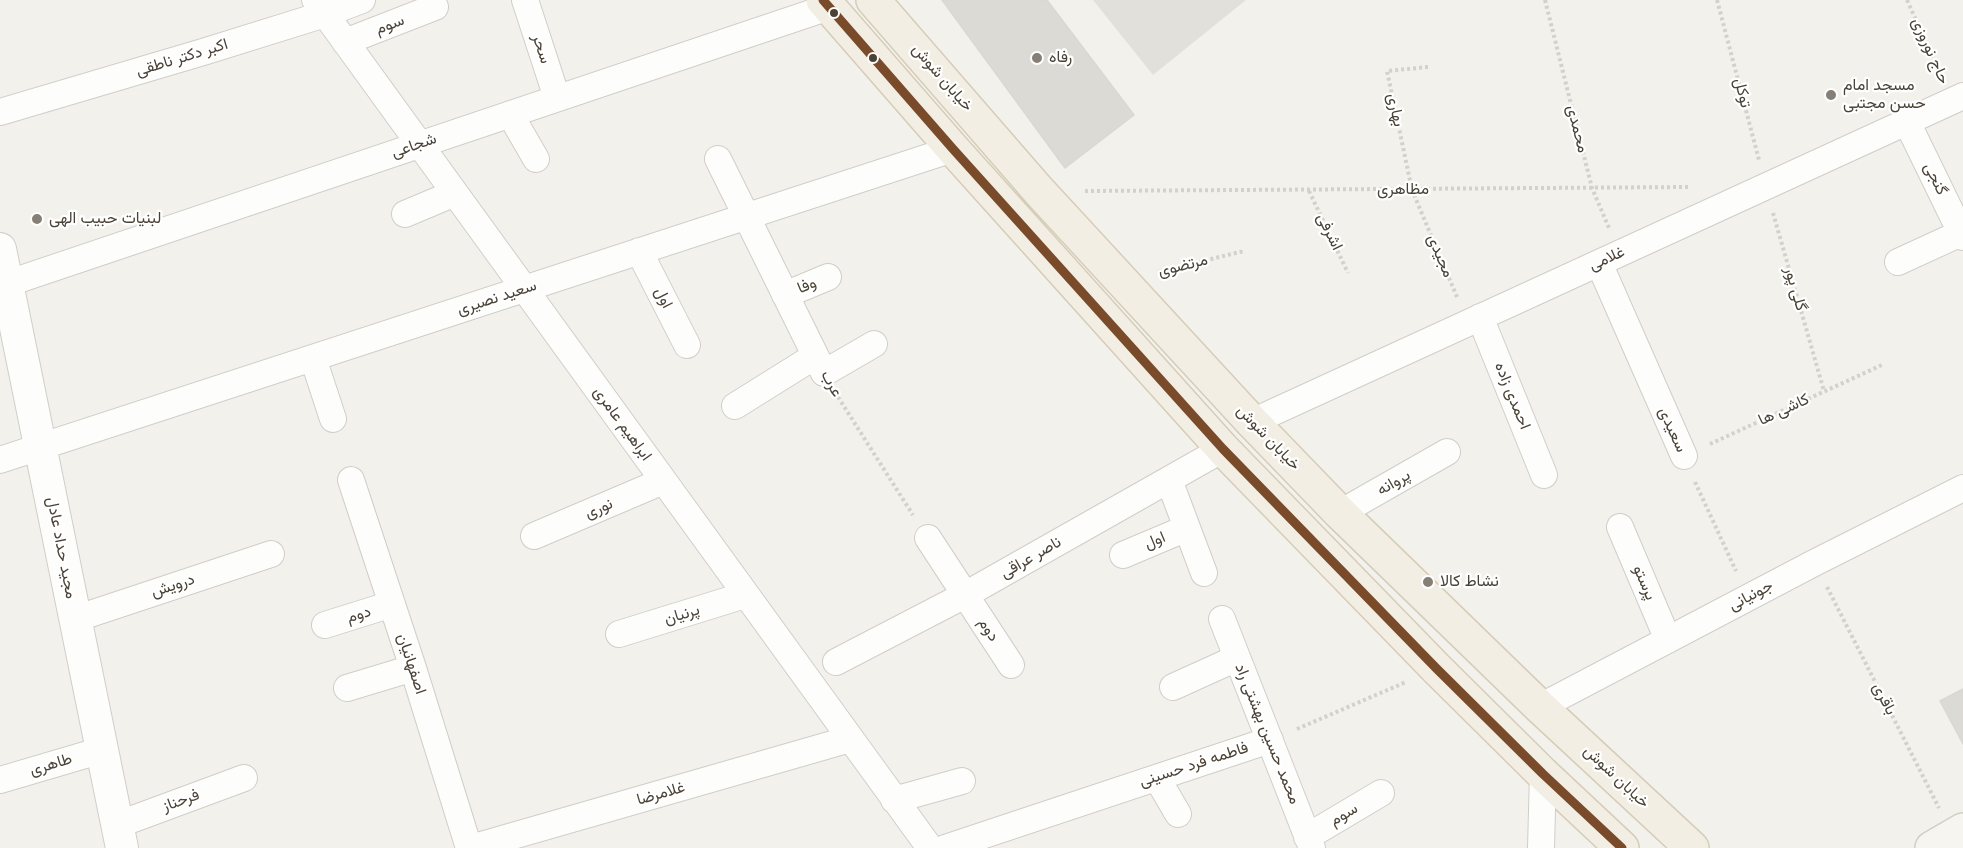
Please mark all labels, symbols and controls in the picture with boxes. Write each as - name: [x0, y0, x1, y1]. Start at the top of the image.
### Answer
- unlabelled marker: [828, 7, 840, 19]
- street label: سوم: [373, 11, 407, 39]
- street label: حاج نوروزی: [1907, 15, 1953, 87]
- street label: سحر: [527, 32, 555, 66]
- street label: اکبر دکتر ناطقی: [134, 35, 230, 81]
- street label: خیابان شوش: [907, 40, 977, 116]
- place label: رفاه: [1049, 48, 1072, 68]
- marker: رفاه: [1030, 51, 1044, 65]
- unlabelled marker: [867, 52, 879, 64]
- street label: توکل: [1729, 76, 1755, 110]
- place label: مسجد امام حسن مجتبی: [1843, 76, 1926, 114]
- marker: مسجد امام حسن مجتبی: [1824, 88, 1838, 102]
- street label: بهاری: [1382, 92, 1408, 128]
- street label: محمدی: [1562, 103, 1592, 155]
- street label: شجاعی: [389, 129, 439, 163]
- street label: گنجی: [1919, 160, 1951, 198]
- street label: مظاهری: [1377, 180, 1429, 200]
- place label: لبنیات حبیب الهی: [49, 209, 161, 229]
- street label: اشرفی: [1312, 210, 1346, 254]
- marker: لبنیات حبیب الهی: [30, 212, 44, 226]
- street label: مجیدی: [1422, 232, 1458, 280]
- street label: غلامی: [1586, 243, 1628, 275]
- street label: مرتضوی: [1156, 251, 1210, 281]
- street label: گلی پور: [1780, 265, 1810, 313]
- street label: وفا: [795, 274, 819, 298]
- street label: سعید نصیری: [455, 276, 539, 320]
- street label: اول: [650, 284, 676, 312]
- street label: احمدی زاده: [1490, 360, 1534, 432]
- street label: عرب: [816, 367, 846, 401]
- street label: ابراهیم عامری: [589, 383, 655, 465]
- street label: کاشی ها: [1756, 390, 1812, 430]
- street label: خیابان شوش: [1232, 401, 1304, 475]
- street label: سعیدی: [1654, 404, 1690, 456]
- street label: پروانه: [1374, 466, 1414, 500]
- street label: مجید حداد عادل: [42, 495, 80, 601]
- street label: نوری: [582, 495, 616, 523]
- street label: اول: [1142, 528, 1168, 554]
- street label: ناصر عراقی: [997, 533, 1065, 583]
- street label: پرستو: [1628, 563, 1660, 603]
- street label: درویش: [149, 570, 197, 602]
- place label: نشاط کالا: [1440, 572, 1499, 592]
- marker: نشاط کالا: [1421, 575, 1435, 589]
- street label: جونیانی: [1726, 576, 1776, 616]
- street label: پرنیان: [662, 601, 702, 629]
- street label: دوم: [345, 602, 373, 628]
- street label: دوم: [973, 615, 1003, 645]
- street label: اصفهانیان: [392, 631, 430, 697]
- street label: محمد حسین بهشتی راد: [1230, 661, 1304, 807]
- street label: باقری: [1868, 680, 1900, 718]
- street label: فاطمه فرد حسینی: [1137, 738, 1251, 792]
- street label: خیابان شوش: [1579, 742, 1653, 812]
- street label: طاهری: [28, 750, 74, 780]
- street label: غلامرضا: [635, 778, 687, 810]
- street label: فرحناز: [160, 785, 202, 817]
- street label: سوم: [1327, 799, 1361, 831]

